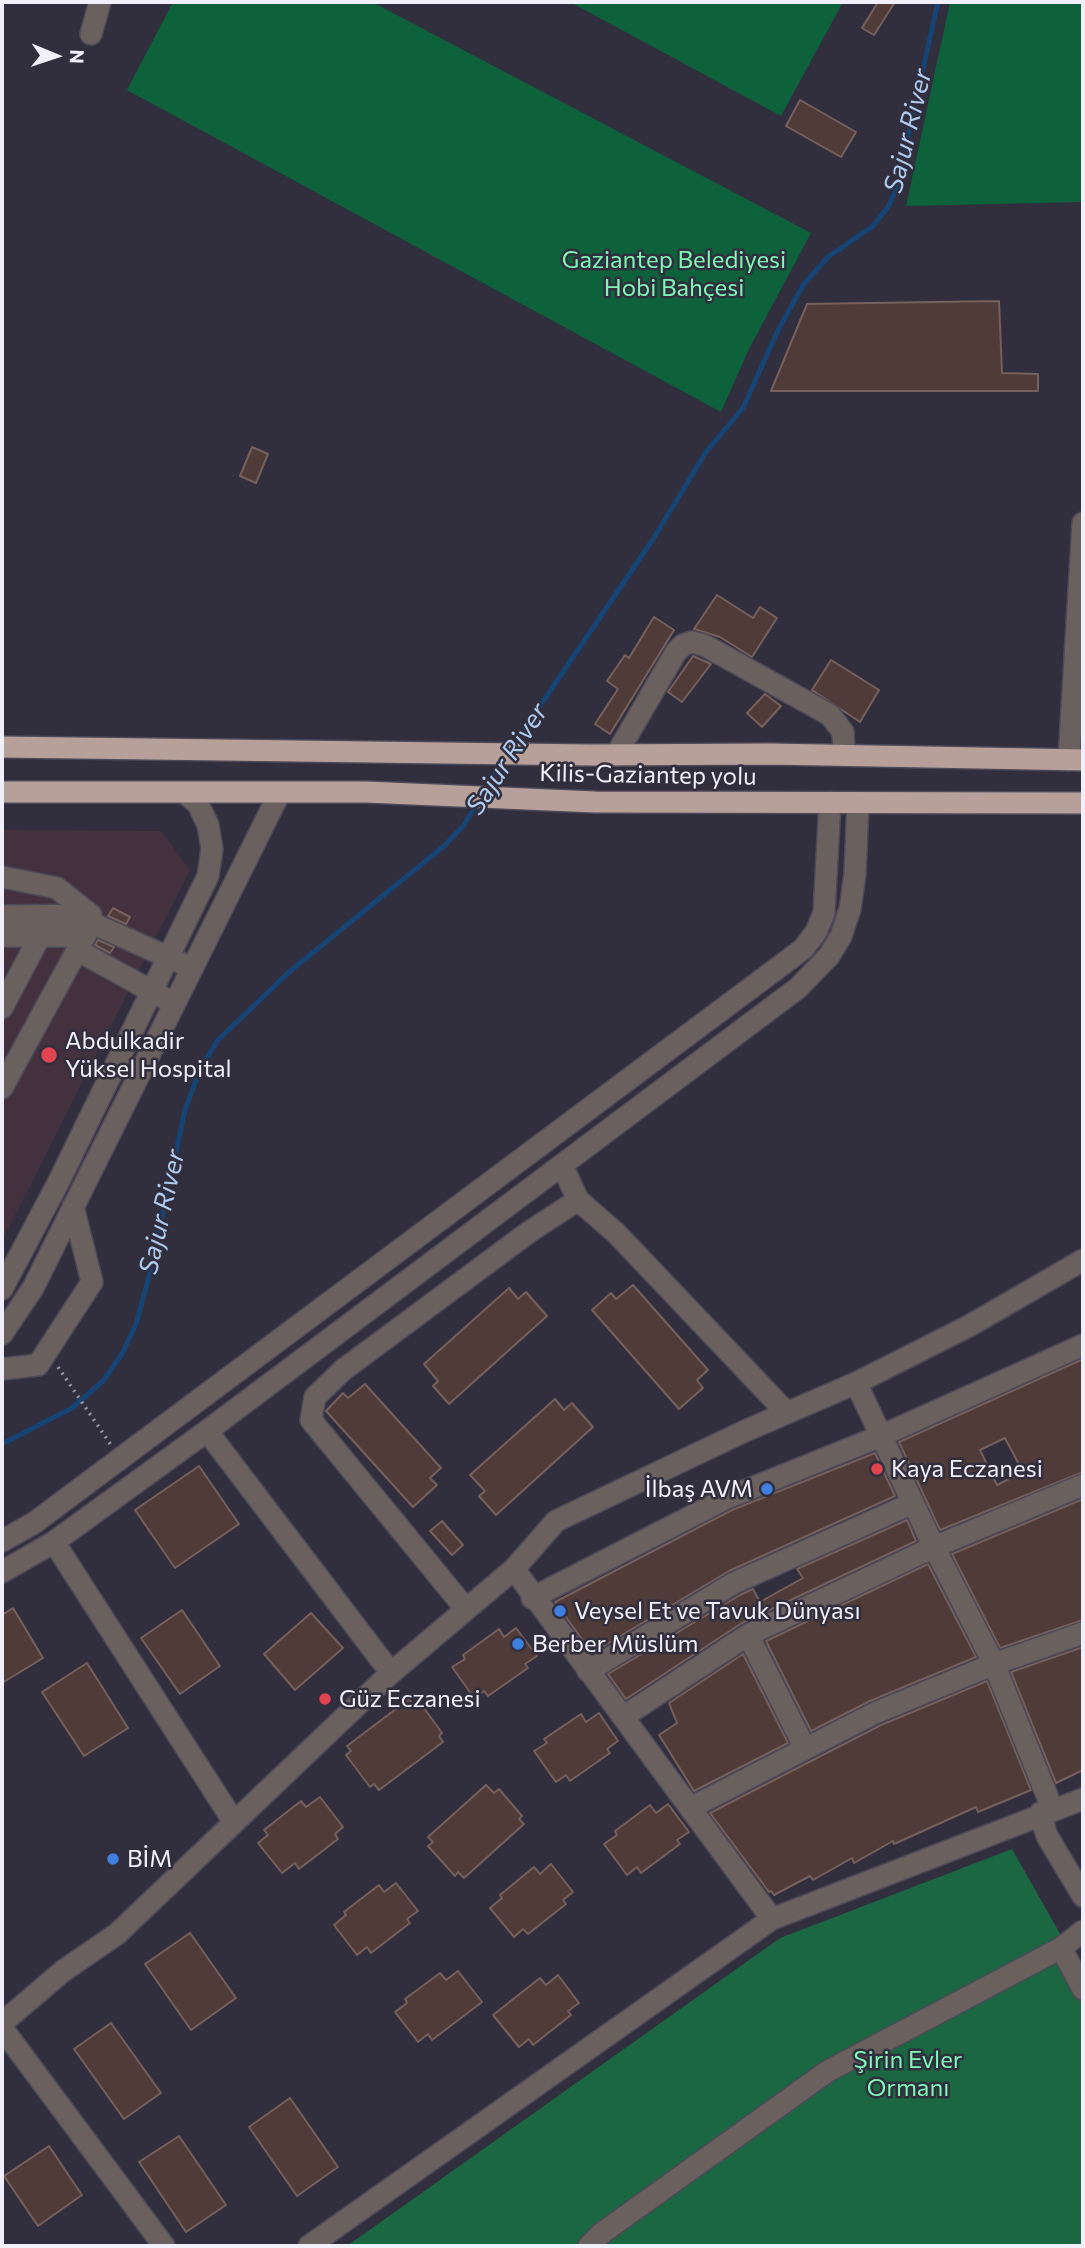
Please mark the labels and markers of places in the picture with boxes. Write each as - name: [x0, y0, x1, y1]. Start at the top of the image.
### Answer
- place label: Abdulkadir Yüksel Hospital: [65, 1027, 232, 1083]
- marker: Abdulkadir Yüksel Hospital: [39, 1045, 59, 1065]
- place label: Kaya Eczanesi: [891, 1455, 1043, 1483]
- marker: Kaya Eczanesi: [869, 1461, 885, 1477]
- place label: İlbaş AVM: [645, 1475, 753, 1503]
- marker: İlbaş AVM: [759, 1481, 775, 1497]
- place label: Veysel Et ve Tavuk Dünyası: [574, 1597, 861, 1625]
- marker: Veysel Et ve Tavuk Dünyası: [552, 1603, 568, 1619]
- place label: Berber Müslüm: [532, 1630, 698, 1658]
- marker: Berber Müslüm: [510, 1636, 526, 1652]
- place label: Güz Eczanesi: [339, 1685, 481, 1713]
- marker: Güz Eczanesi: [317, 1691, 333, 1707]
- place label: BİM: [127, 1845, 172, 1873]
- marker: BİM: [105, 1851, 121, 1867]

